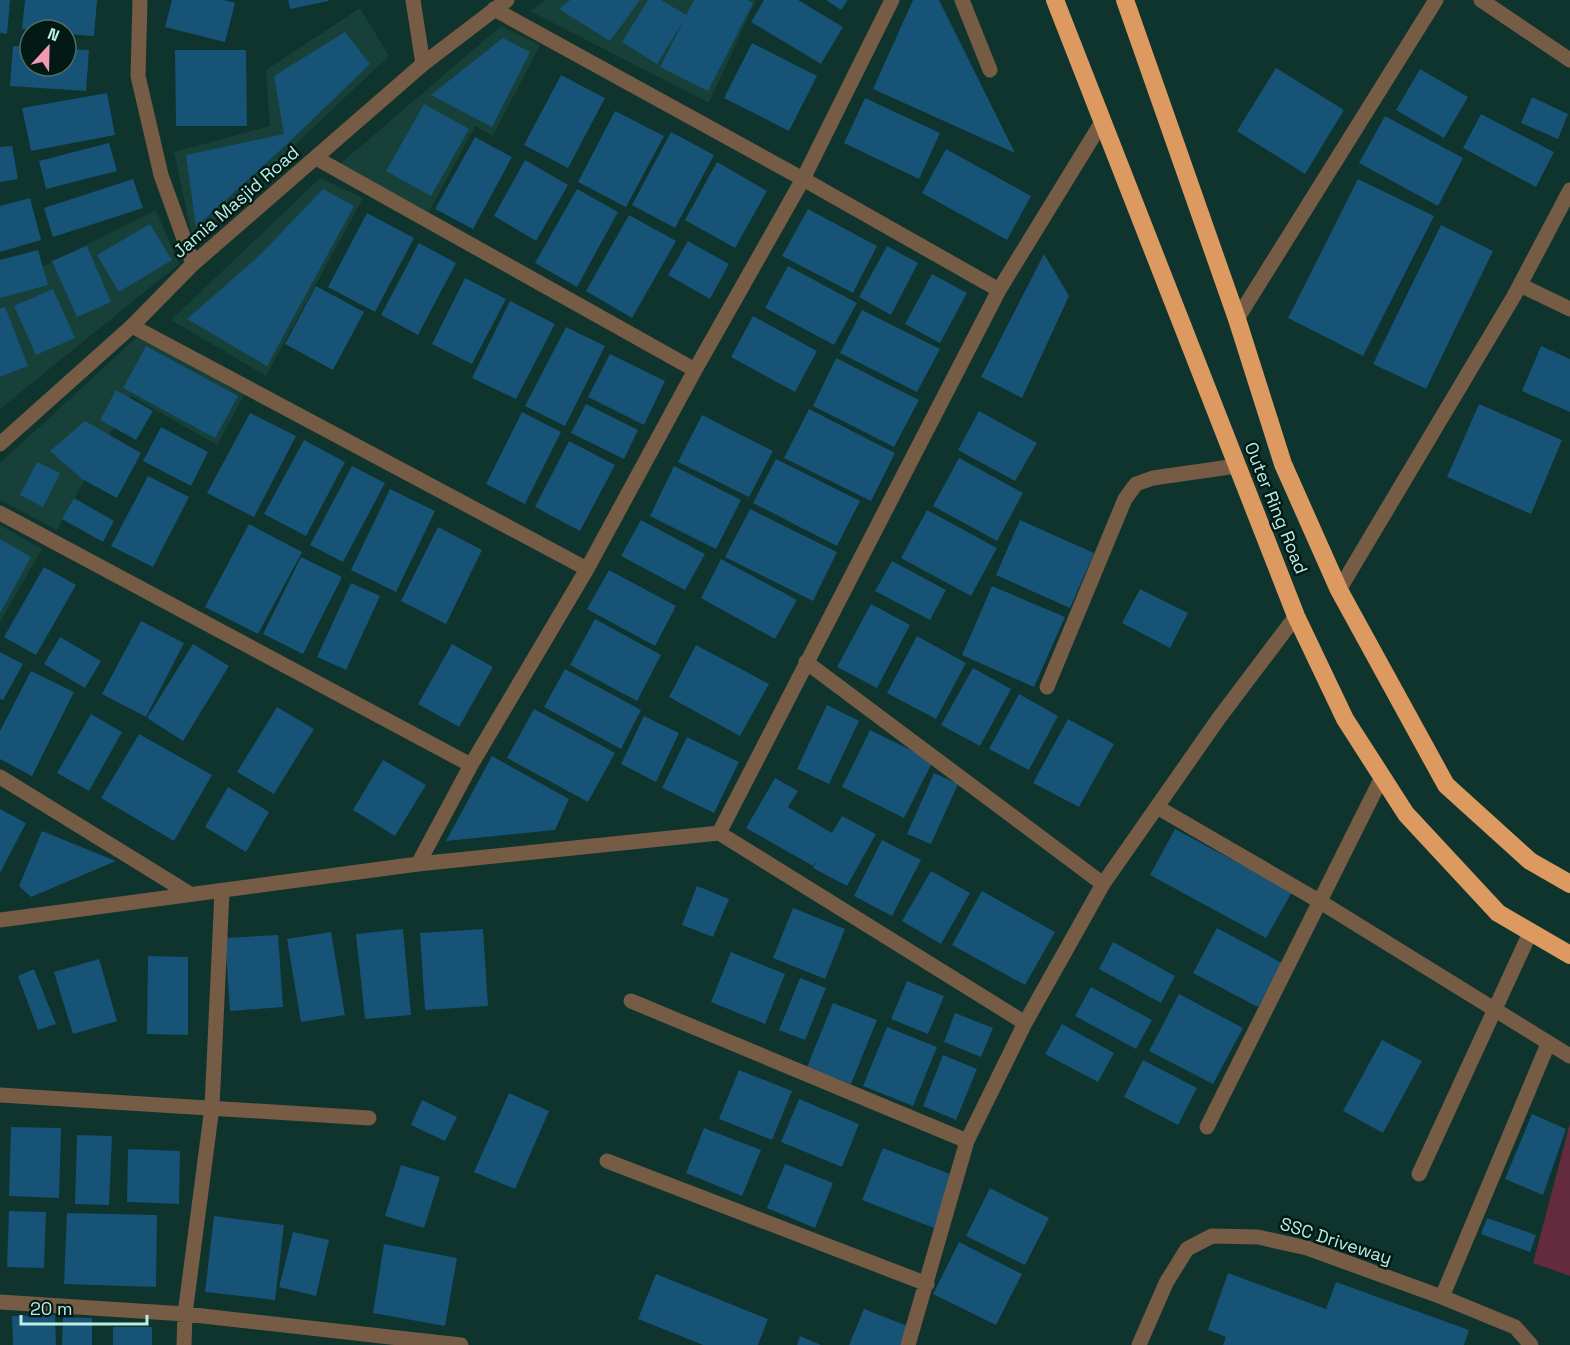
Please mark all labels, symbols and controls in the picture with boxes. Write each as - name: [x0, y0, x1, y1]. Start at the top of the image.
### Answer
- north arrow: [18, 18, 78, 78]
- text: N: [45, 23, 62, 46]
- street label: Jamia Masjid Road: [168, 140, 304, 263]
- street label: Outer Ring Road: [1240, 438, 1313, 577]
- street label: SSC Driveway: [1277, 1212, 1395, 1269]
- scale bar: [21, 1288, 147, 1326]
- text: 20 m: [30, 1297, 73, 1320]

